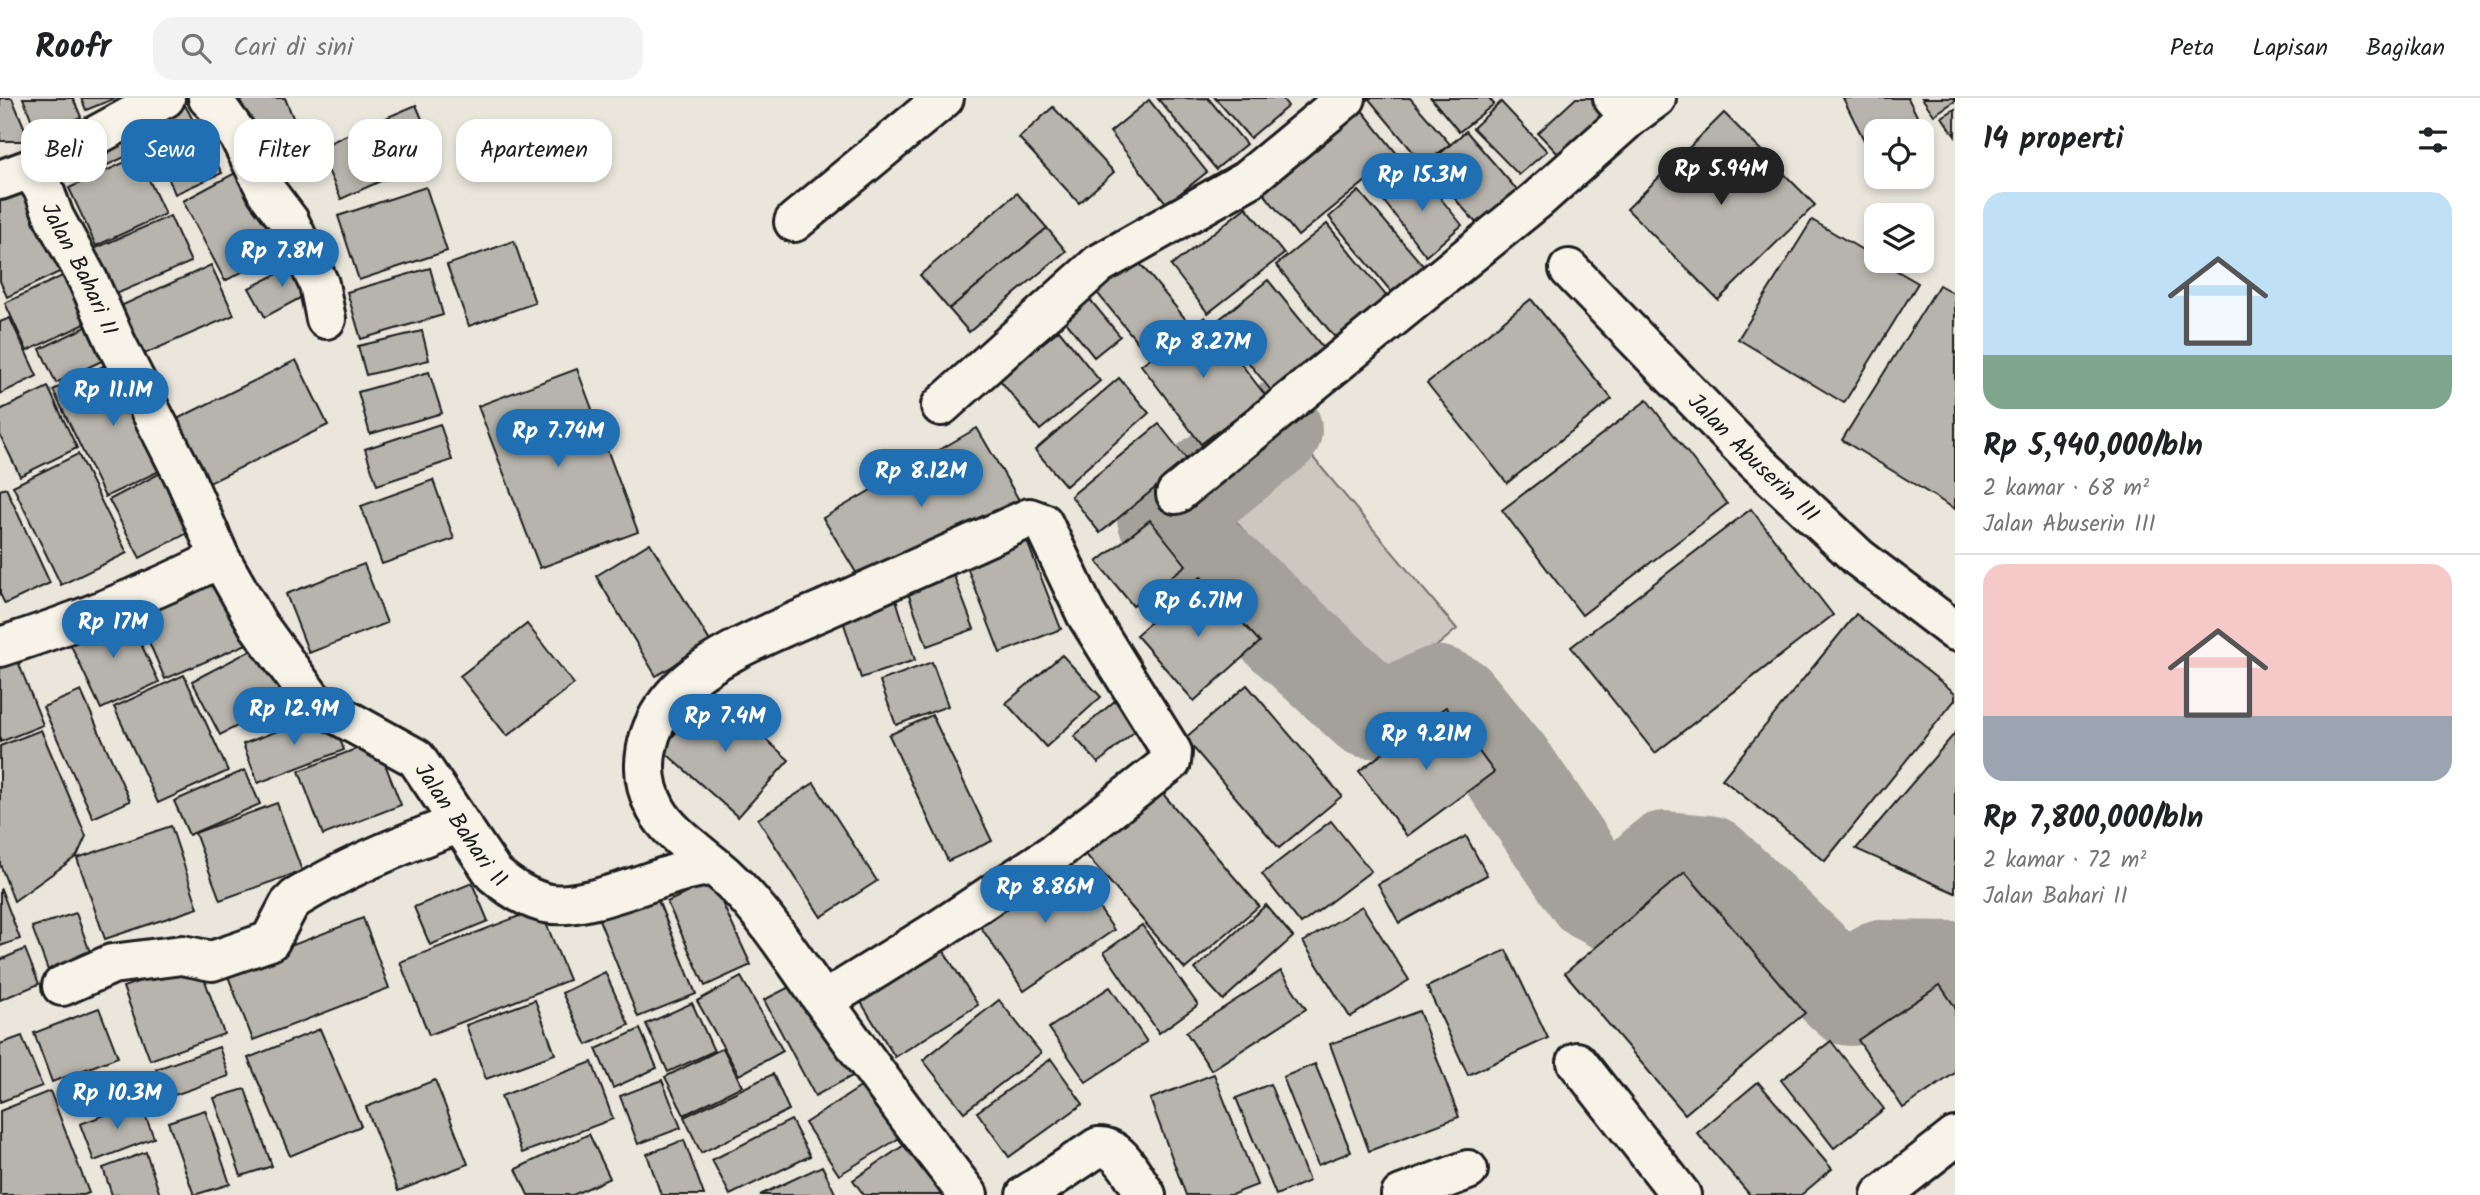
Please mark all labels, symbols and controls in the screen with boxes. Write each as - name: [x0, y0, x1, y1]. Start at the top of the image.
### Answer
- search box: [153, 17, 643, 80]
- text: Roofr: [35, 22, 111, 75]
- text: Cari di sini: [233, 27, 353, 69]
- icon: search: [177, 29, 215, 67]
- text: Peta: [2170, 29, 2214, 68]
- text: Lapisan: [2252, 29, 2328, 68]
- text: Bagikan: [2366, 29, 2445, 68]
- text: 14 properti: [1983, 116, 2124, 164]
- chip: Beli: [21, 119, 107, 182]
- chip: Sewa: [121, 119, 220, 182]
- chip: Filter: [234, 119, 334, 182]
- chip: Baru: [348, 119, 442, 182]
- chip: Apartemen: [456, 119, 612, 182]
- map controls: [1864, 119, 1934, 273]
- button: locate: [1864, 119, 1934, 189]
- icon: filters: [2414, 121, 2452, 159]
- pin: Rp 5.94M: [1649, 148, 1793, 207]
- text: Rp 5.94M: [1674, 152, 1768, 188]
- pin: Rp 15.3M: [1350, 153, 1494, 213]
- text: Rp 15.3M: [1377, 158, 1467, 194]
- street label: Jalan Bahari II: [30, 198, 127, 342]
- button: layers: [1864, 203, 1934, 273]
- pin: Rp 7.8M: [217, 230, 347, 289]
- text: Rp 7.8M: [241, 234, 323, 270]
- icon: home: [2155, 238, 2281, 364]
- pin: Rp 8.27M: [1131, 320, 1275, 380]
- text: Rp 8.27M: [1155, 325, 1251, 361]
- pin: Rp 11.1M: [41, 368, 185, 428]
- text: Rp 11.1M: [74, 373, 152, 409]
- street label: Jalan Abuserin III: [1678, 385, 1827, 532]
- pin: Rp 7.74M: [486, 410, 630, 469]
- text: Rp 7.74M: [512, 414, 604, 450]
- text: Rp 5,940,000/bln: [1983, 423, 2203, 471]
- pin: Rp 8.12M: [849, 450, 993, 509]
- text: Rp 8.12M: [875, 454, 967, 490]
- text: 2 kamar · 68 m²: [1983, 471, 2149, 507]
- text: Jalan Abuserin III: [1983, 507, 2156, 543]
- pin: Rp 6.71M: [1126, 580, 1270, 639]
- text: Rp 6.71M: [1154, 584, 1242, 620]
- pin: Rp 17M: [56, 601, 170, 660]
- text: Rp 17M: [78, 605, 148, 641]
- icon: home: [2155, 610, 2281, 736]
- pin: Rp 12.9M: [222, 688, 366, 747]
- text: Rp 12.9M: [249, 692, 339, 728]
- pin: Rp 7.4M: [660, 694, 790, 754]
- text: Rp 7.4M: [684, 699, 766, 735]
- pin: Rp 9.21M: [1354, 712, 1498, 772]
- text: Rp 9.21M: [1381, 717, 1471, 753]
- street label: Jalan Bahari II: [404, 756, 514, 898]
- text: Rp 7,800,000/bln: [1983, 795, 2203, 843]
- text: 2 kamar · 72 m²: [1983, 843, 2146, 879]
- pin: Rp 8.86M: [973, 866, 1117, 925]
- text: Rp 8.86M: [996, 870, 1094, 906]
- text: Jalan Bahari II: [1983, 879, 2128, 915]
- pin: Rp 10.3M: [45, 1072, 189, 1131]
- text: Rp 10.3M: [72, 1076, 162, 1112]

